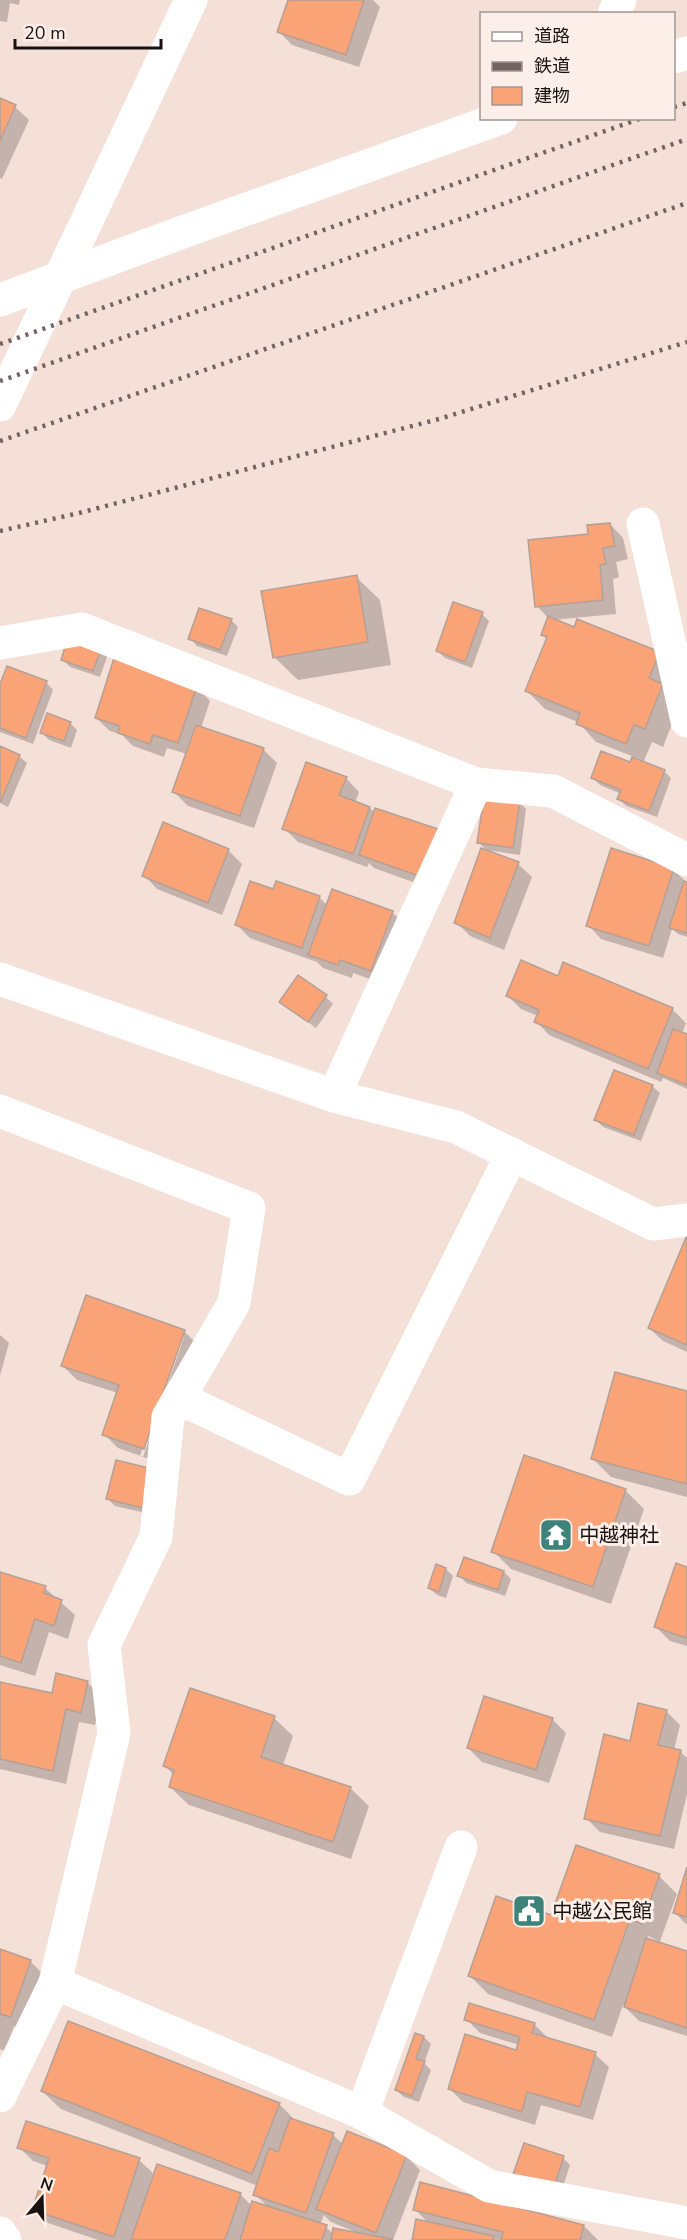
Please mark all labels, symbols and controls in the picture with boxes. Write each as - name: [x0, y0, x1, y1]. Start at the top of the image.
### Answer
- scale bar: [15, 12, 160, 50]
- legend: [480, 12, 675, 120]
- text: 20 m: [24, 21, 66, 45]
- text: 道路: [534, 24, 570, 48]
- text: 鉄道: [534, 54, 570, 78]
- text: 建物: [534, 84, 570, 108]
- temple icon: 中越神社: [538, 1517, 574, 1553]
- place label: 中越神社: [579, 1522, 659, 1549]
- public building icon: 中越公民館: [511, 1893, 547, 1929]
- place label: 中越公民館: [552, 1898, 652, 1925]
- north arrow: [12, 2168, 72, 2228]
- text: N: [37, 2172, 56, 2197]

